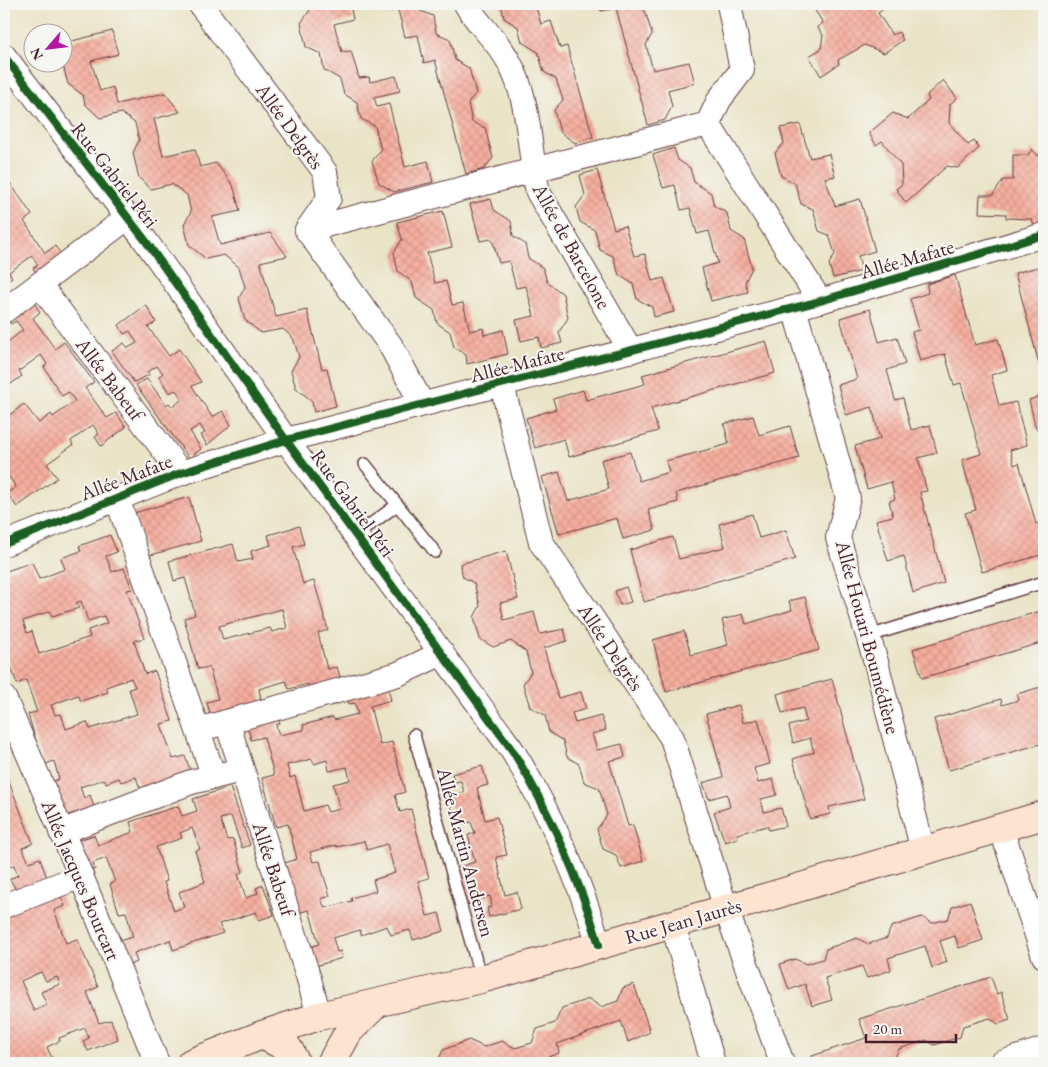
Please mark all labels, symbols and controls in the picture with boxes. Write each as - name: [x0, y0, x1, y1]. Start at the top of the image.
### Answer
- north arrow: [22, 22, 72, 72]
- text: N: [26, 44, 47, 63]
- street label: Allée Delgrès: [249, 77, 330, 174]
- street label: Rue Gabriel Péri: [66, 117, 164, 233]
- street label: Allée de Barcelone: [526, 178, 617, 314]
- street label: Allée Mafate: [856, 233, 957, 285]
- street label: Allée Babeuf: [70, 331, 151, 428]
- street label: Allée Mafate: [466, 340, 567, 389]
- street label: Rue Gabriel Péri: [305, 444, 401, 562]
- street label: Allée Mafate: [75, 448, 176, 507]
- street label: Allée Houari Boumédiène: [829, 536, 906, 737]
- street label: Allée Delgrès: [572, 597, 650, 696]
- street label: Allée Martin Andersen: [431, 763, 501, 940]
- street label: Allée Jacques Bourcart: [35, 795, 127, 965]
- street label: Allée Babeuf: [246, 818, 302, 922]
- street label: Rue Jean Jaurès: [622, 892, 744, 950]
- scale bar: [866, 1012, 956, 1044]
- text: 20 m: [873, 1019, 902, 1038]

